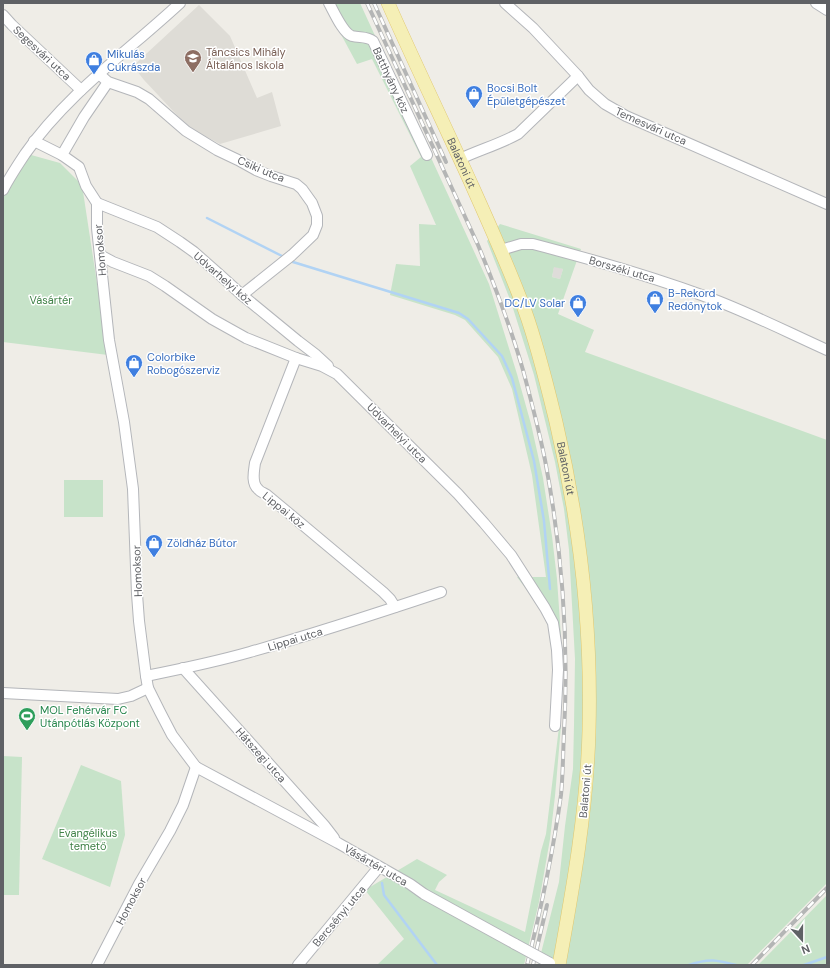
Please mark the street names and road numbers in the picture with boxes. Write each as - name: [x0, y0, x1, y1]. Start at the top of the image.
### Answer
- street label: Segesvári utca: [10, 23, 74, 83]
- street label: Batthyány köz: [370, 45, 412, 115]
- street label: Temesvári utca: [613, 104, 689, 148]
- street label: Balatoni út: [444, 135, 479, 190]
- street label: Csiki utca: [235, 153, 287, 185]
- street label: Homoksor: [91, 224, 109, 276]
- street label: Udvarhelyi köz: [191, 249, 255, 307]
- street label: Borszéki utca: [587, 253, 657, 285]
- street label: Udvarhelyi utca: [364, 400, 430, 466]
- street label: Balatoni út: [554, 440, 578, 496]
- street label: Lippai köz: [260, 489, 308, 531]
- street label: Homoksor: [129, 545, 145, 597]
- street label: Lippai utca: [266, 624, 324, 654]
- street label: Hátszegi utca: [233, 725, 289, 785]
- street label: Balatoni út: [576, 763, 594, 819]
- street label: Vásártéri utca: [342, 841, 410, 889]
- street label: Homoksor: [113, 875, 149, 927]
- street label: Bercsényi utca: [309, 883, 369, 949]

